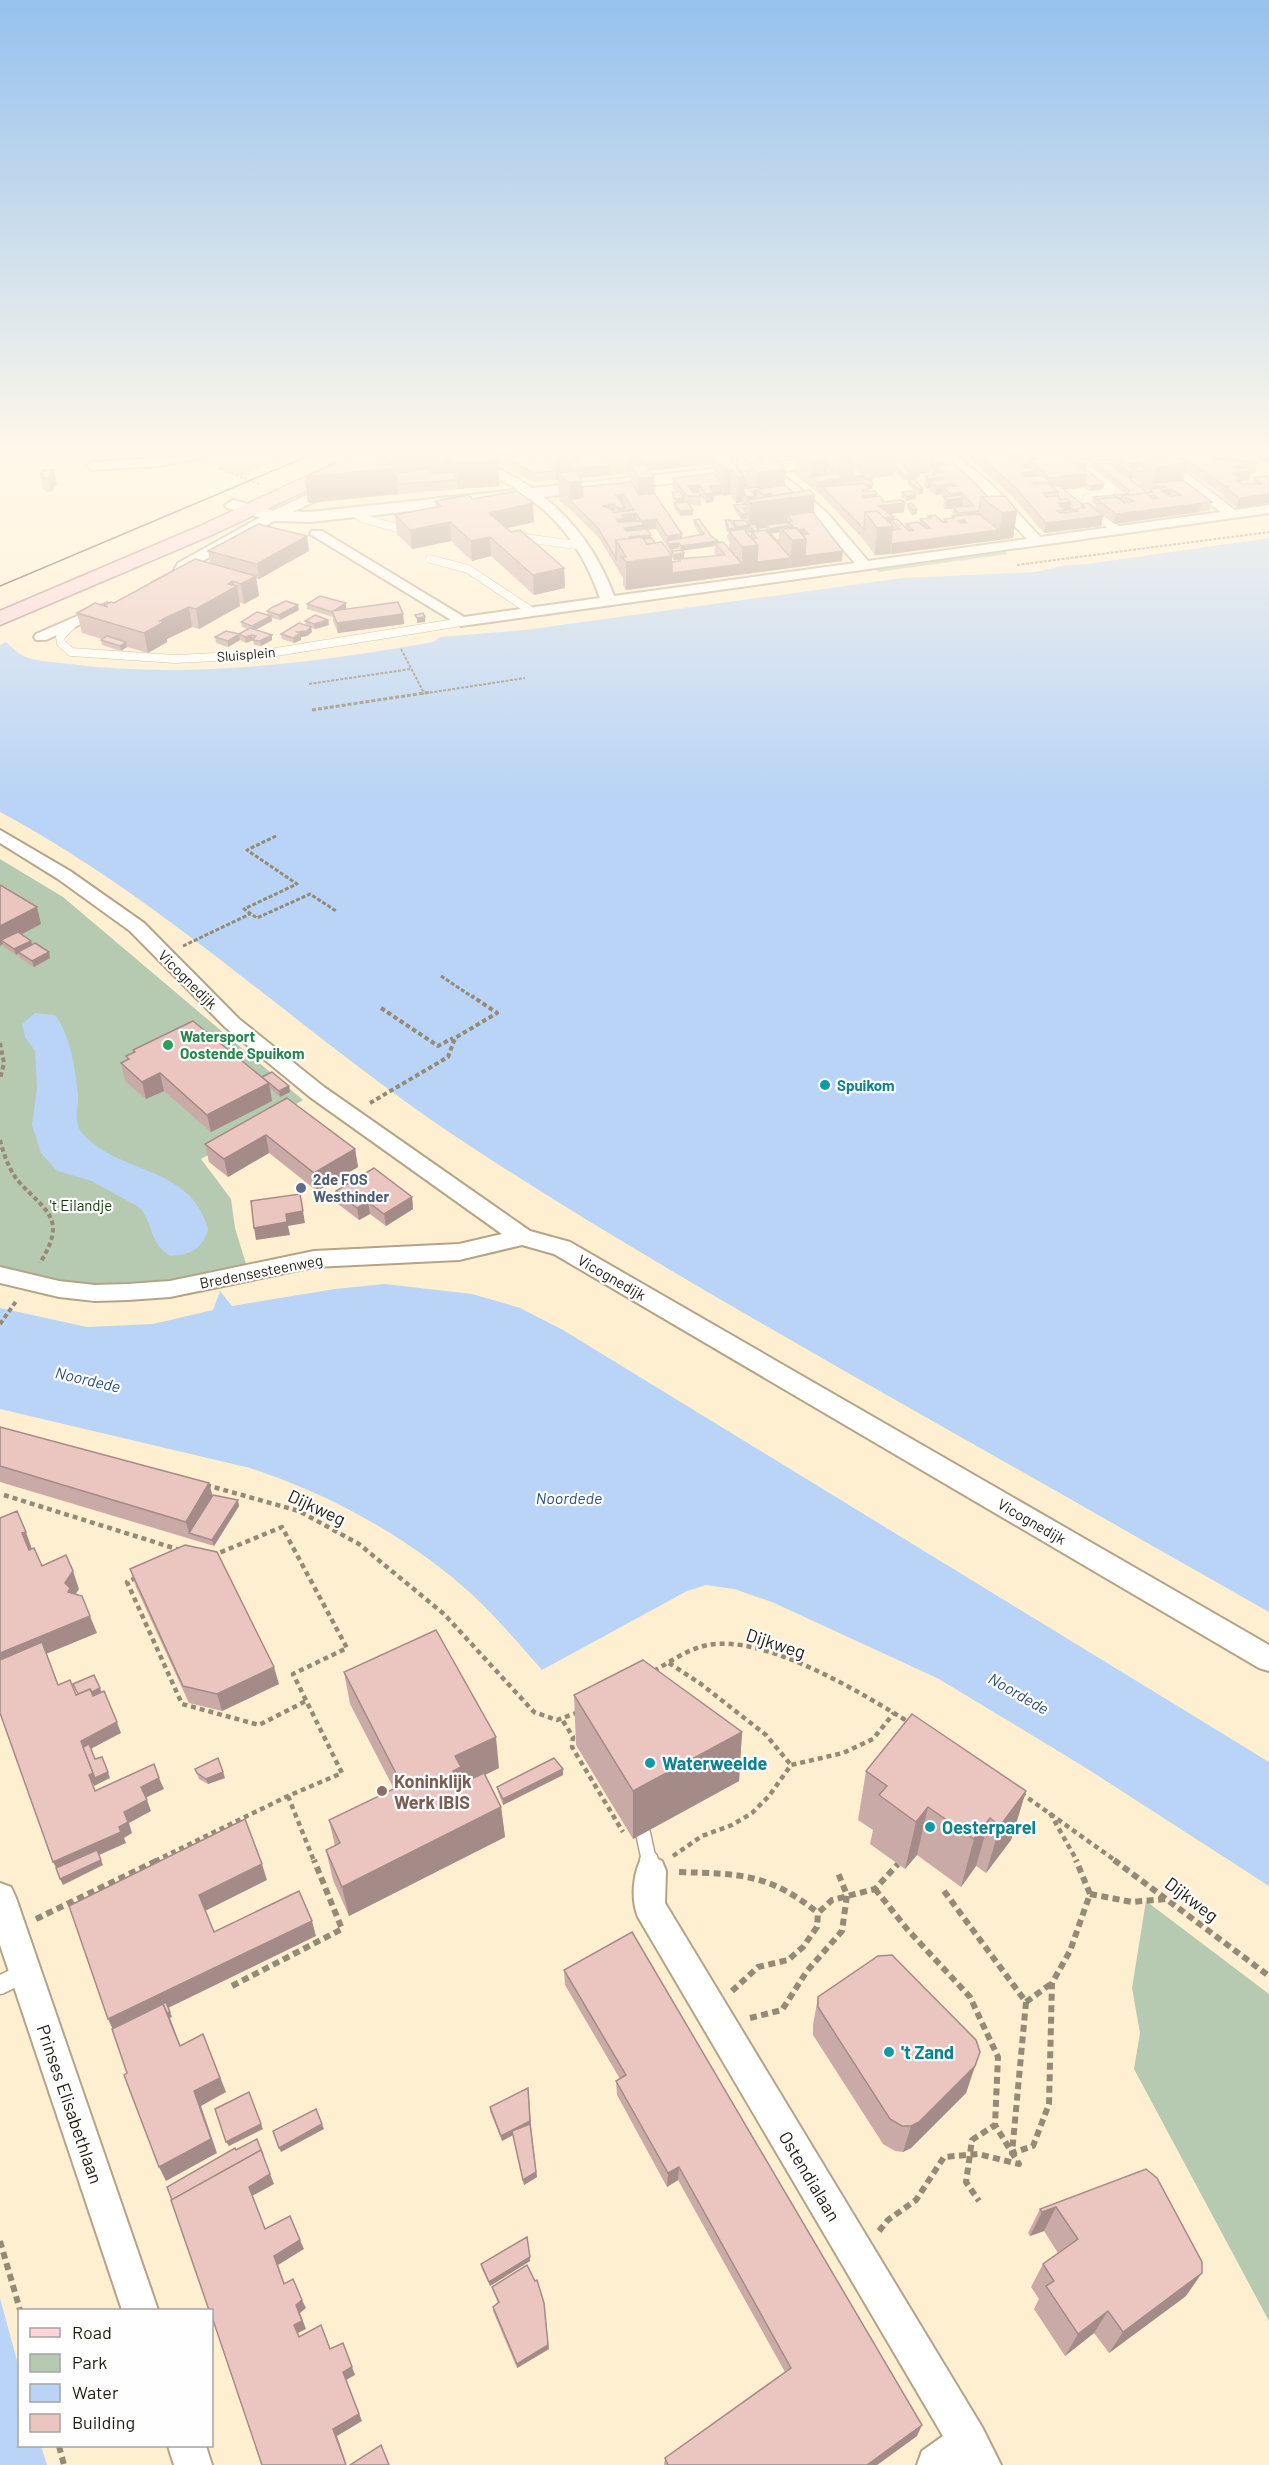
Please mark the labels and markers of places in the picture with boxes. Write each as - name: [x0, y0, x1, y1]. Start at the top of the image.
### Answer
- place label: Watersport Oostende Spuikom: [180, 1027, 304, 1062]
- marker: Watersport Oostende Spuikom: [161, 1038, 175, 1052]
- place label: Spuikom: [837, 1076, 895, 1094]
- marker: Spuikom: [818, 1078, 832, 1092]
- place label: 2de FOS Westhinder: [313, 1170, 389, 1205]
- marker: 2de FOS Westhinder: [294, 1181, 308, 1195]
- place label: Waterweelde: [662, 1752, 767, 1774]
- marker: Waterweelde: [643, 1756, 657, 1770]
- place label: Koninklijk Werk IBIS: [394, 1770, 472, 1813]
- marker: Koninklijk Werk IBIS: [375, 1784, 389, 1798]
- place label: Oesterparel: [942, 1816, 1036, 1838]
- marker: Oesterparel: [923, 1820, 937, 1834]
- place label: 't Zand: [901, 2041, 954, 2063]
- marker: 't Zand: [882, 2045, 896, 2059]

